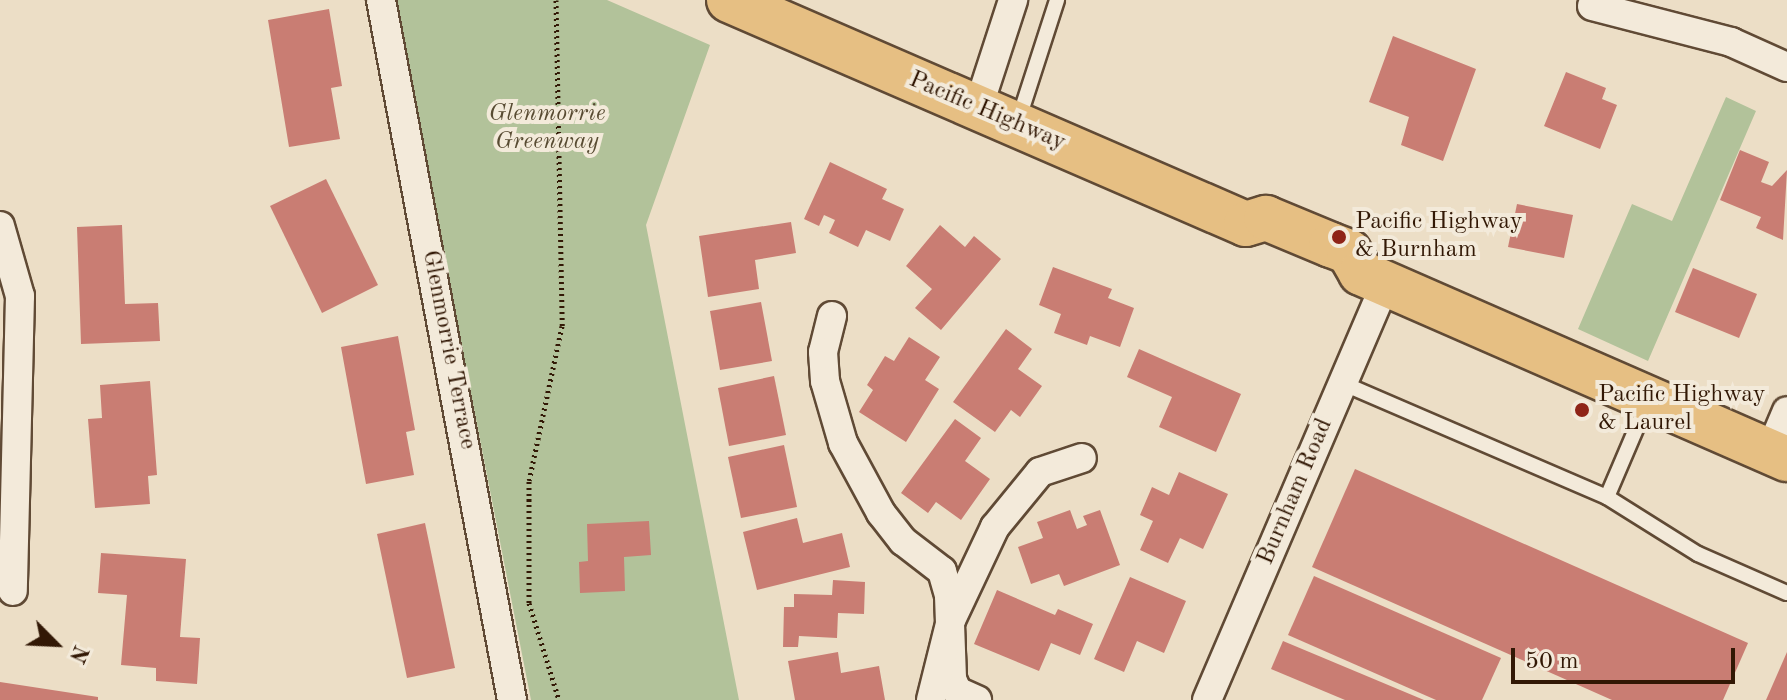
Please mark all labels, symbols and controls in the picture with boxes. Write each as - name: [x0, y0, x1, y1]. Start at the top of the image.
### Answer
- street label: Pacific Highway: [904, 66, 1070, 158]
- park label: Glenmorrie Greenway: [488, 101, 606, 157]
- place label: Pacific Highway & Burnham: [1355, 209, 1522, 265]
- marker: Pacific Highway & Burnham: [1330, 228, 1348, 246]
- street label: Glenmorrie Terrace: [415, 248, 481, 452]
- place label: Pacific Highway & Laurel: [1598, 382, 1765, 438]
- marker: Pacific Highway & Laurel: [1573, 401, 1591, 419]
- street label: Burnham Road: [1252, 414, 1340, 570]
- north arrow: [16, 604, 96, 684]
- scale bar: [1515, 632, 1739, 682]
- text: N: [64, 642, 91, 666]
- text: 50 m: [1525, 650, 1579, 674]

